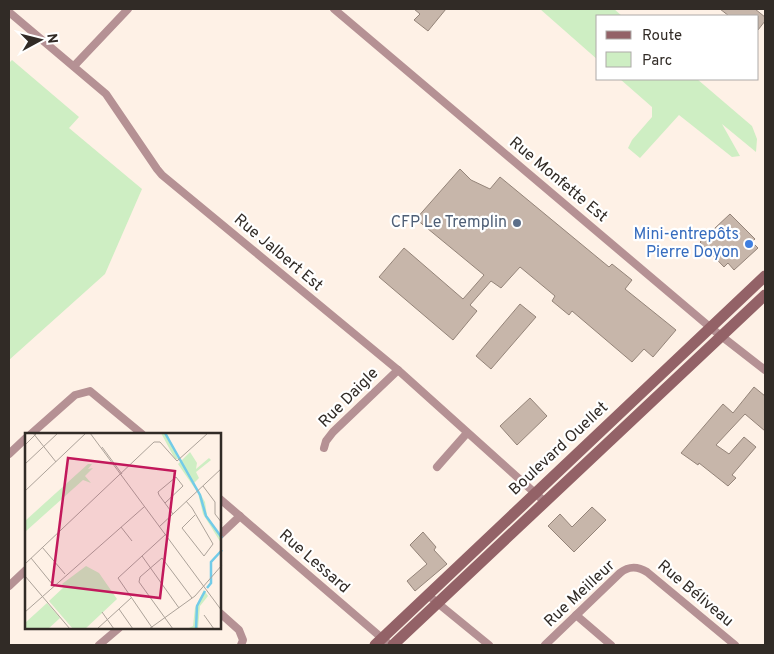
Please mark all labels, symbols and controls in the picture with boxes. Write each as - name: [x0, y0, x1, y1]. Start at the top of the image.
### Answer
- north arrow: [15, 15, 65, 65]
- legend: [596, 15, 759, 80]
- text: Route: [642, 27, 682, 46]
- text: N: [42, 33, 60, 45]
- text: Parc: [642, 52, 672, 71]
- street label: Rue Monfette Est: [505, 133, 611, 227]
- street label: Rue Jalbert Est: [229, 210, 327, 296]
- place label: CFP Le Tremplin: [391, 213, 507, 233]
- marker: CFP Le Tremplin: [511, 217, 523, 229]
- place label: Mini-entrepôts Pierre Doyon: [633, 225, 739, 263]
- marker: Mini-entrepôts Pierre Doyon: [743, 238, 755, 250]
- street label: Rue Daigle: [315, 364, 383, 432]
- street label: Boulevard Ouellet: [505, 398, 613, 500]
- inset map: [25, 433, 221, 629]
- street label: Rue Lessard: [274, 526, 354, 598]
- street label: Rue Meilleur: [540, 556, 620, 632]
- street label: Rue Béliveau: [653, 556, 737, 632]

